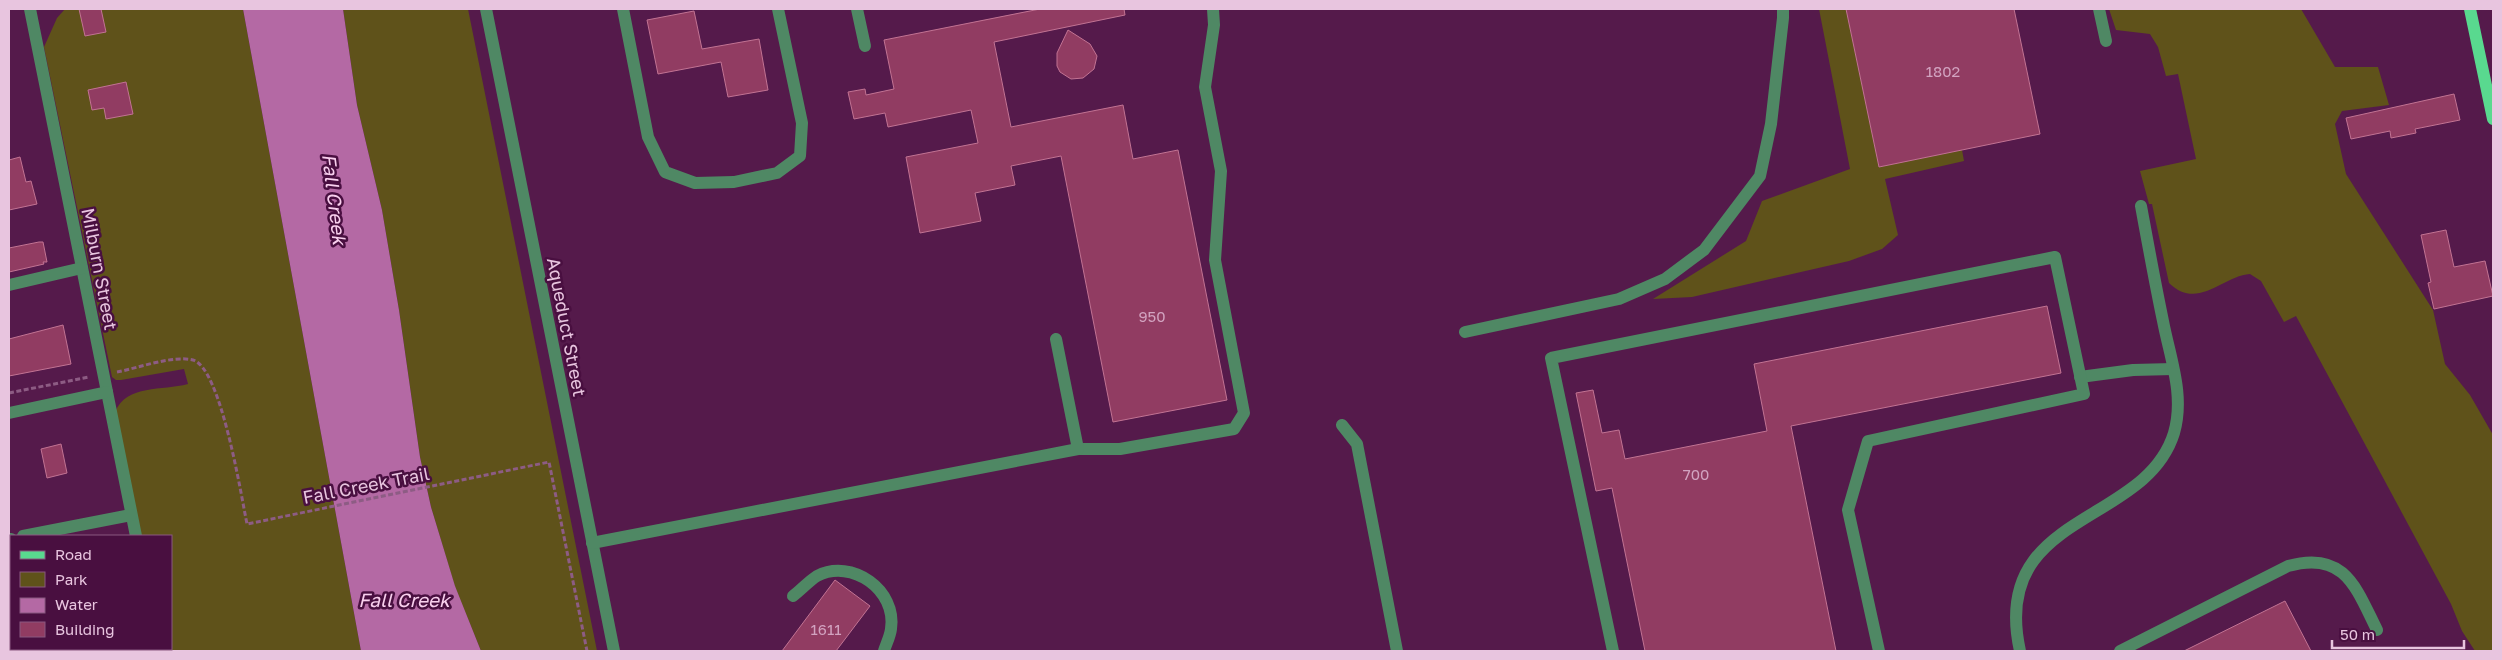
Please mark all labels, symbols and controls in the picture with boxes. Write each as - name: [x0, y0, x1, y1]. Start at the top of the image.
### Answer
- house number: 1802: [1926, 62, 1960, 80]
- water label: Fall Creek: [318, 152, 352, 248]
- street label: Milburn Street: [77, 206, 123, 332]
- street label: Aqueduct Street: [543, 256, 591, 398]
- house number: 950: [1138, 307, 1166, 325]
- street label: Fall Creek Trail: [301, 462, 431, 508]
- house number: 700: [1683, 465, 1709, 483]
- legend: [10, 535, 172, 650]
- text: Road: [55, 545, 92, 563]
- text: Park: [55, 570, 88, 588]
- water label: Fall Creek: [358, 588, 452, 611]
- text: Water: [55, 595, 98, 613]
- scale bar: [2332, 618, 2464, 650]
- text: Building: [55, 620, 115, 638]
- house number: 1611: [811, 620, 841, 638]
- text: 50 m: [2340, 625, 2375, 643]

